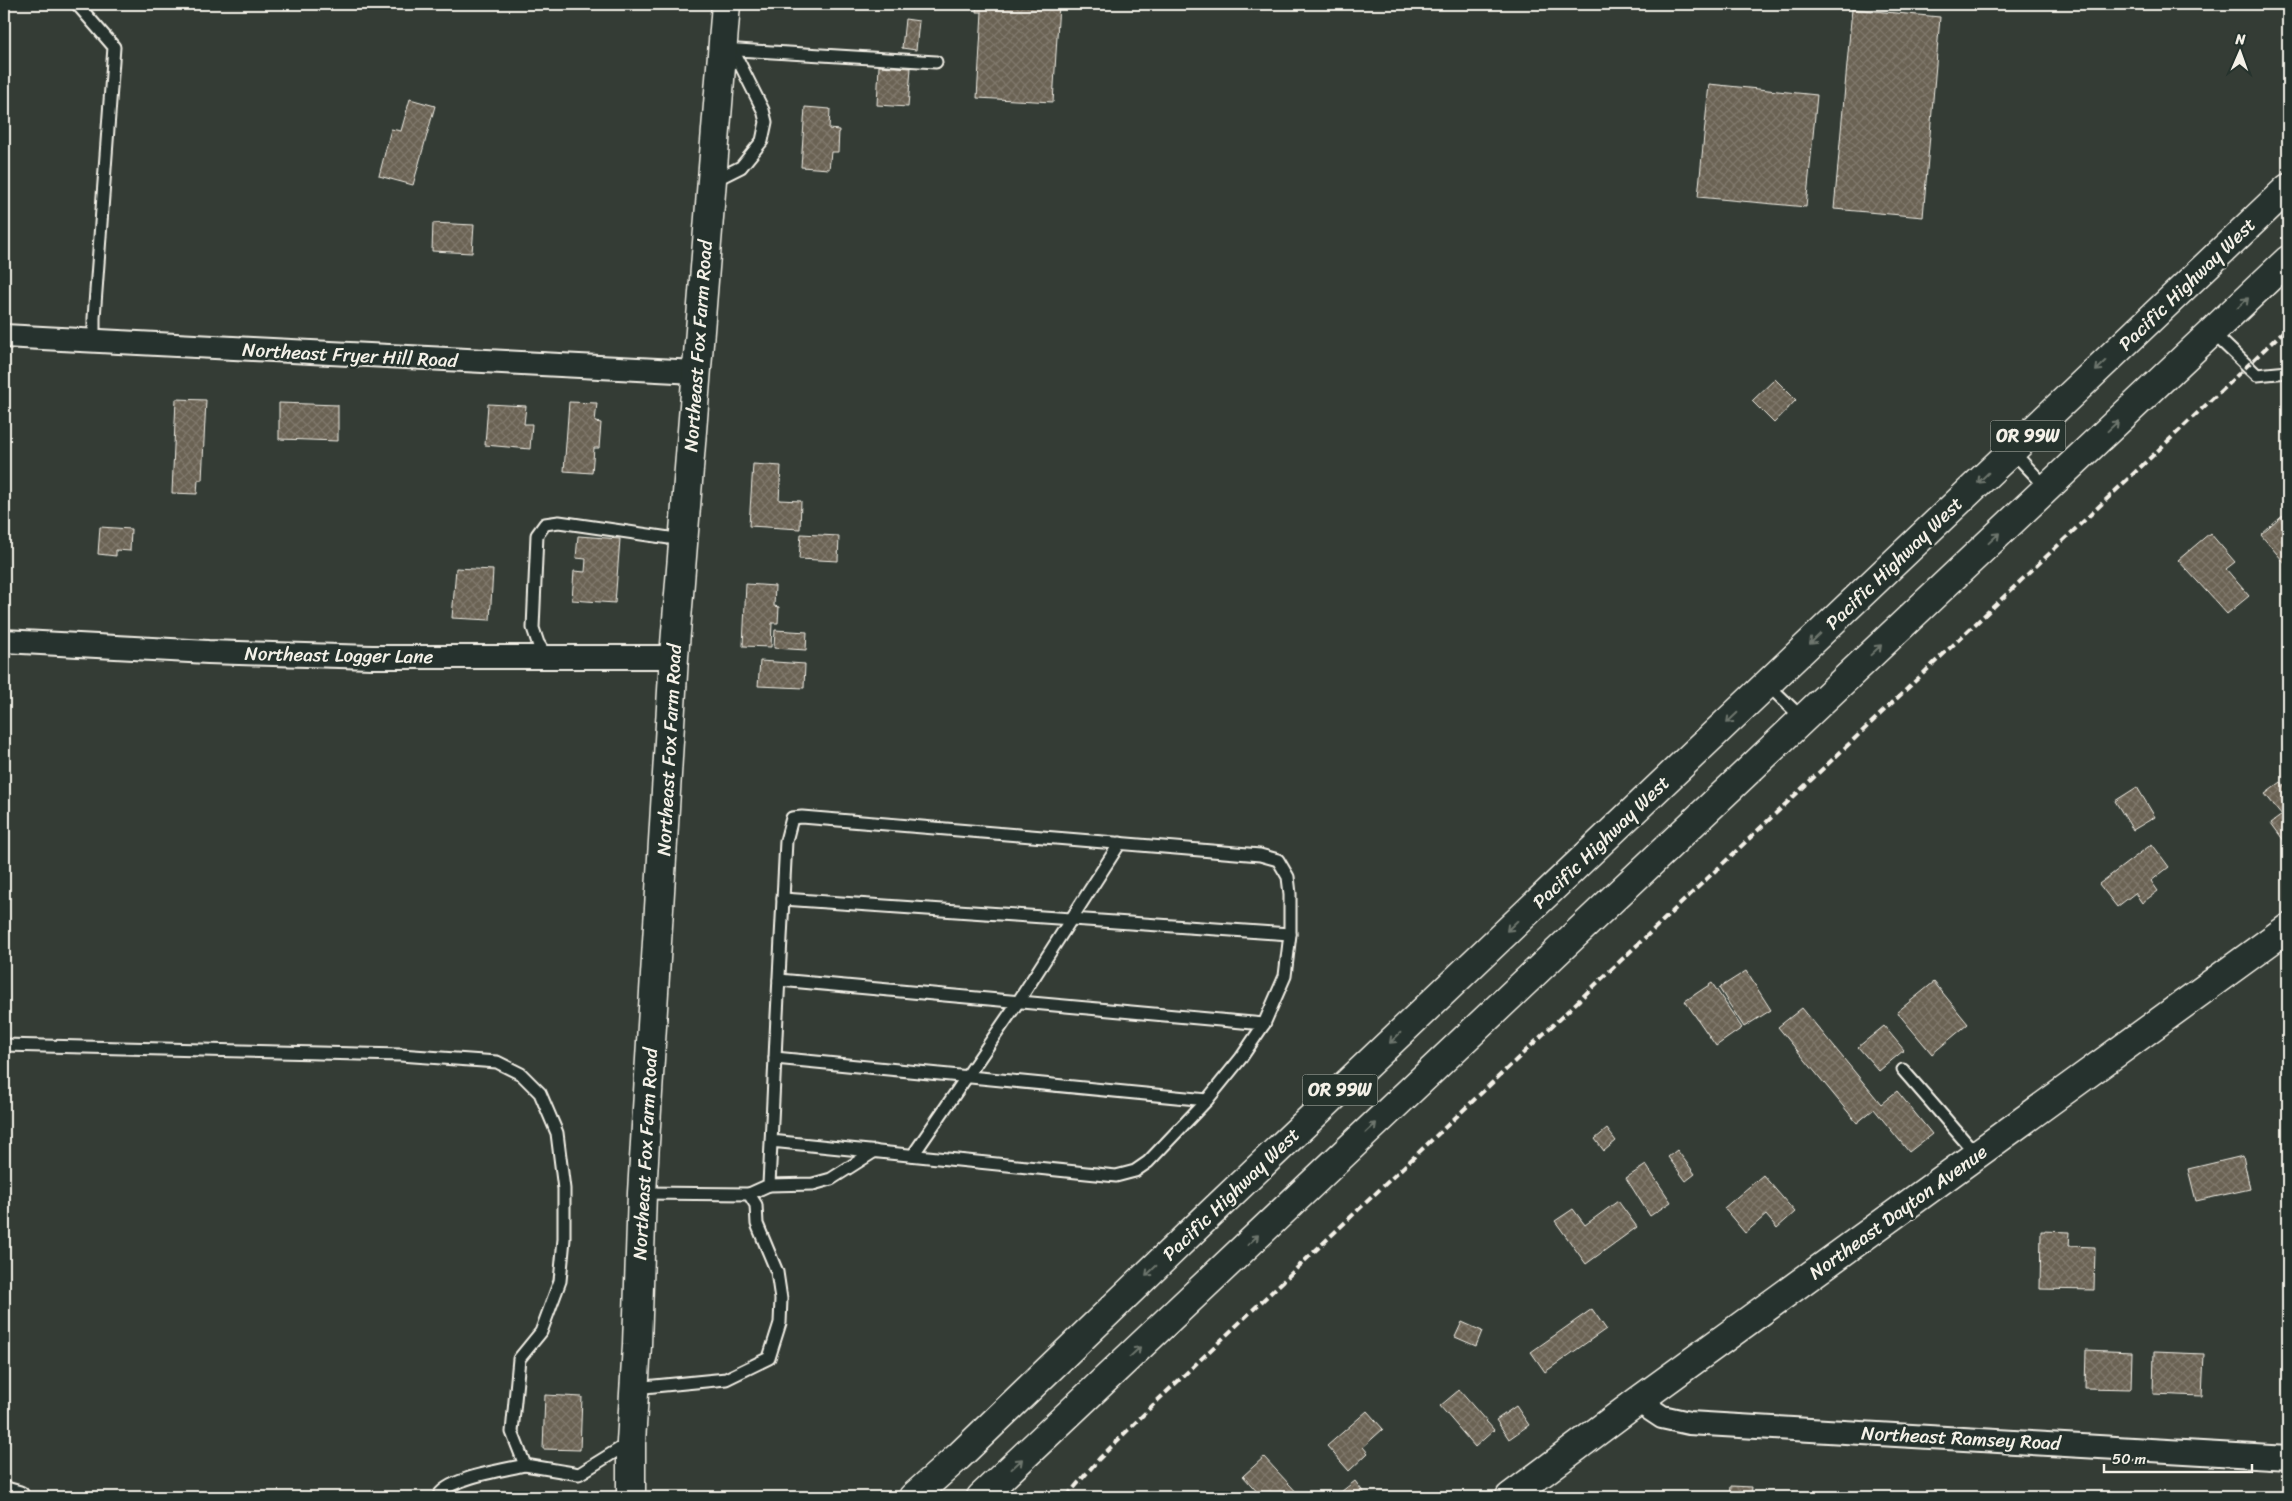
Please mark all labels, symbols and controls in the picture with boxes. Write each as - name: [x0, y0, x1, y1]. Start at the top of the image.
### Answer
- text: N: [2234, 27, 2246, 52]
- north arrow: [2214, 28, 2264, 78]
- street label: Pacific Highway West: [2110, 209, 2264, 359]
- street label: Northeast Fox Farm Road: [674, 237, 722, 453]
- one-way arrow: [2237, 297, 2250, 309]
- street label: Northeast Fryer Hill Road: [242, 333, 459, 377]
- one-way arrow: [2094, 360, 2107, 372]
- one-way arrow: [2106, 420, 2119, 432]
- road number: OR 99W: [1990, 421, 2066, 452]
- one-way arrow: [1977, 472, 1990, 484]
- street label: Pacific Highway West: [1817, 488, 1971, 638]
- one-way arrow: [1988, 532, 2001, 544]
- one-way arrow: [1808, 633, 1821, 645]
- street label: Northeast Logger Lane: [244, 637, 434, 673]
- street label: Northeast Fox Farm Road: [647, 641, 691, 857]
- one-way arrow: [1870, 644, 1883, 656]
- one-way arrow: [1725, 712, 1738, 724]
- street label: Pacific Highway West: [1524, 767, 1678, 917]
- one-way arrow: [1506, 920, 1519, 932]
- one-way arrow: [1388, 1032, 1401, 1044]
- street label: Northeast Fox Farm Road: [623, 1045, 667, 1261]
- road number: OR 99W: [1302, 1074, 1378, 1106]
- street label: Pacific Highway West: [1154, 1119, 1308, 1269]
- one-way arrow: [1364, 1122, 1377, 1134]
- street label: Northeast Dayton Avenue: [1802, 1135, 1995, 1288]
- one-way arrow: [1246, 1234, 1259, 1246]
- one-way arrow: [1144, 1265, 1157, 1277]
- one-way arrow: [1128, 1346, 1141, 1358]
- street label: Northeast Ramsey Road: [1860, 1416, 2064, 1460]
- scale bar: [2104, 1441, 2252, 1473]
- text: 50 m: [2112, 1446, 2147, 1472]
- one-way arrow: [1011, 1458, 1023, 1470]

